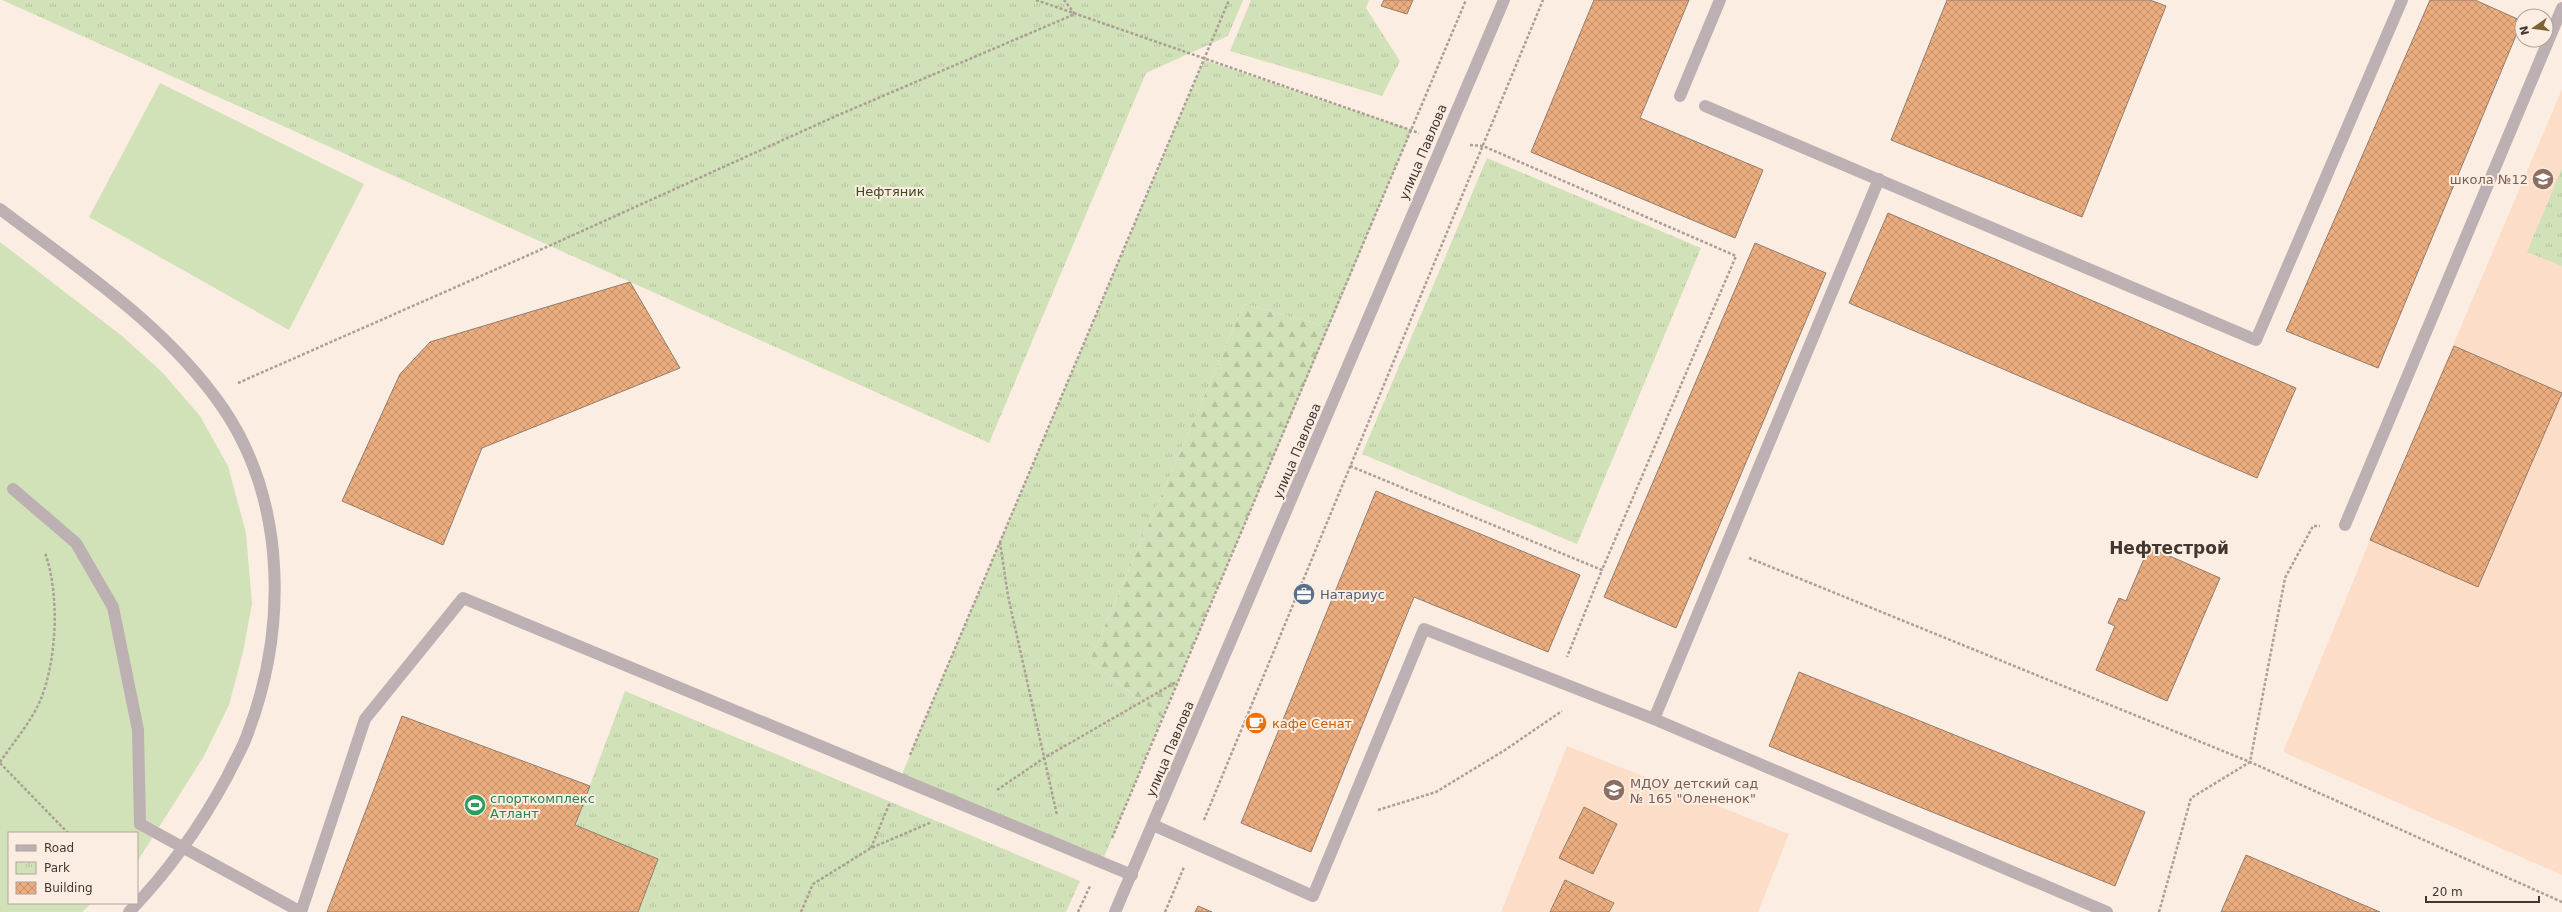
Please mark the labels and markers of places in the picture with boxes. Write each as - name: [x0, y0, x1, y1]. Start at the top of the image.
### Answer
- school or university icon: школа №12: [2530, 166, 2556, 192]
- place label: школа №12: [2450, 172, 2528, 187]
- office icon: Натариус: [1291, 581, 1317, 607]
- place label: Натариус: [1320, 587, 1385, 602]
- cafe icon: кафе Сенат: [1243, 710, 1269, 736]
- place label: кафе Сенат: [1272, 716, 1353, 731]
- place label: МДОУ детский сад № 165 "Олененок": [1630, 776, 1758, 806]
- school or university icon: МДОУ детский сад № 165 "Олененок": [1601, 777, 1627, 803]
- place label: спорткомплекс Атлант: [490, 791, 595, 821]
- sports icon: спорткомплекс Атлант: [462, 792, 488, 818]

